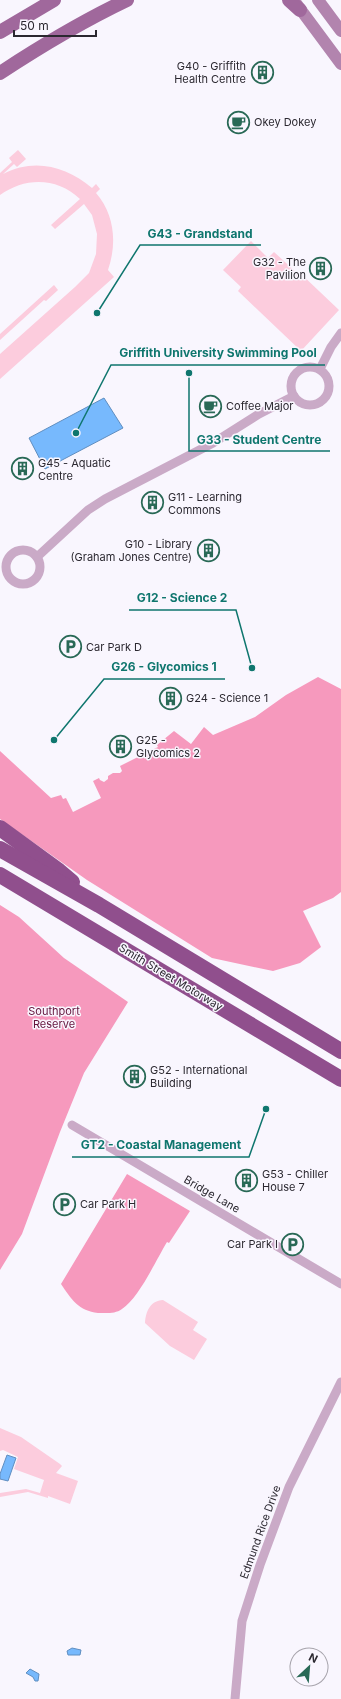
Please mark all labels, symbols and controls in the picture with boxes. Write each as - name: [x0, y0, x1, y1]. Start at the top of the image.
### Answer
- scale bar: [14, 12, 96, 38]
- text: 50 m: [20, 18, 49, 33]
- place label: G40 - Griffith Health Centre: [174, 59, 246, 86]
- building icon: G40 - Griffith Health Centre: [249, 59, 275, 85]
- cafe icon: Okey Dokey: [225, 109, 251, 135]
- place label: Okey Dokey: [254, 115, 316, 129]
- callout: G43 - Grandstand: [140, 221, 261, 245]
- text: G43 - Grandstand: [147, 226, 253, 241]
- place label: G32 - The Pavilion: [253, 255, 306, 282]
- building icon: G32 - The Pavilion: [308, 255, 334, 281]
- callout: Griffith University Swimming Pool: [111, 341, 325, 365]
- text: Griffith University Swimming Pool: [119, 345, 317, 360]
- cafe icon: Coffee Major: [198, 393, 224, 419]
- place label: Coffee Major: [226, 399, 293, 413]
- callout: G33 - Student Centre: [189, 427, 330, 451]
- text: G33 - Student Centre: [197, 432, 321, 447]
- building icon: G45 - Aquatic Centre: [9, 456, 35, 482]
- place label: G45 - Aquatic Centre: [38, 456, 111, 483]
- building icon: G11 - Learning Commons: [140, 490, 166, 516]
- place label: G11 - Learning Commons: [168, 490, 242, 517]
- place label: G10 - Library (Graham Jones Centre): [71, 537, 192, 564]
- building icon: G10 - Library (Graham Jones Centre): [195, 537, 221, 563]
- callout: G12 - Science 2: [129, 586, 236, 610]
- text: G12 - Science 2: [137, 590, 227, 605]
- parking icon: Car Park D: [57, 634, 83, 660]
- place label: Car Park D: [86, 640, 142, 654]
- callout: G26 - Glycomics 1: [104, 655, 225, 679]
- text: G26 - Glycomics 1: [111, 659, 217, 674]
- building icon: G24 - Science 1: [157, 685, 183, 711]
- place label: G24 - Science 1: [186, 691, 268, 705]
- building icon: G25 - Glycomics 2: [108, 733, 134, 759]
- place label: G25 - Glycomics 2: [136, 733, 200, 760]
- street label: Smith Street Motorway: [117, 940, 225, 1014]
- park label: Southport Reserve: [28, 1004, 80, 1031]
- building icon: G52 - International Building: [122, 1063, 148, 1089]
- place label: G52 - International Building: [150, 1063, 247, 1090]
- callout: GT2 - Coastal Management: [72, 1133, 249, 1157]
- text: GT2 - Coastal Management: [81, 1137, 242, 1152]
- building icon: G53 - Chiller House 7: [233, 1167, 259, 1193]
- place label: G53 - Chiller House 7: [262, 1167, 328, 1194]
- street label: Bridge Lane: [181, 1172, 243, 1216]
- parking icon: Car Park H: [51, 1191, 77, 1217]
- place label: Car Park H: [80, 1197, 136, 1211]
- parking icon: Car Park I: [280, 1231, 306, 1257]
- place label: Car Park I: [227, 1237, 278, 1251]
- street label: Edmund Rice Drive: [237, 1483, 283, 1581]
- north arrow: [289, 1647, 329, 1687]
- text: N: [307, 1650, 320, 1666]

